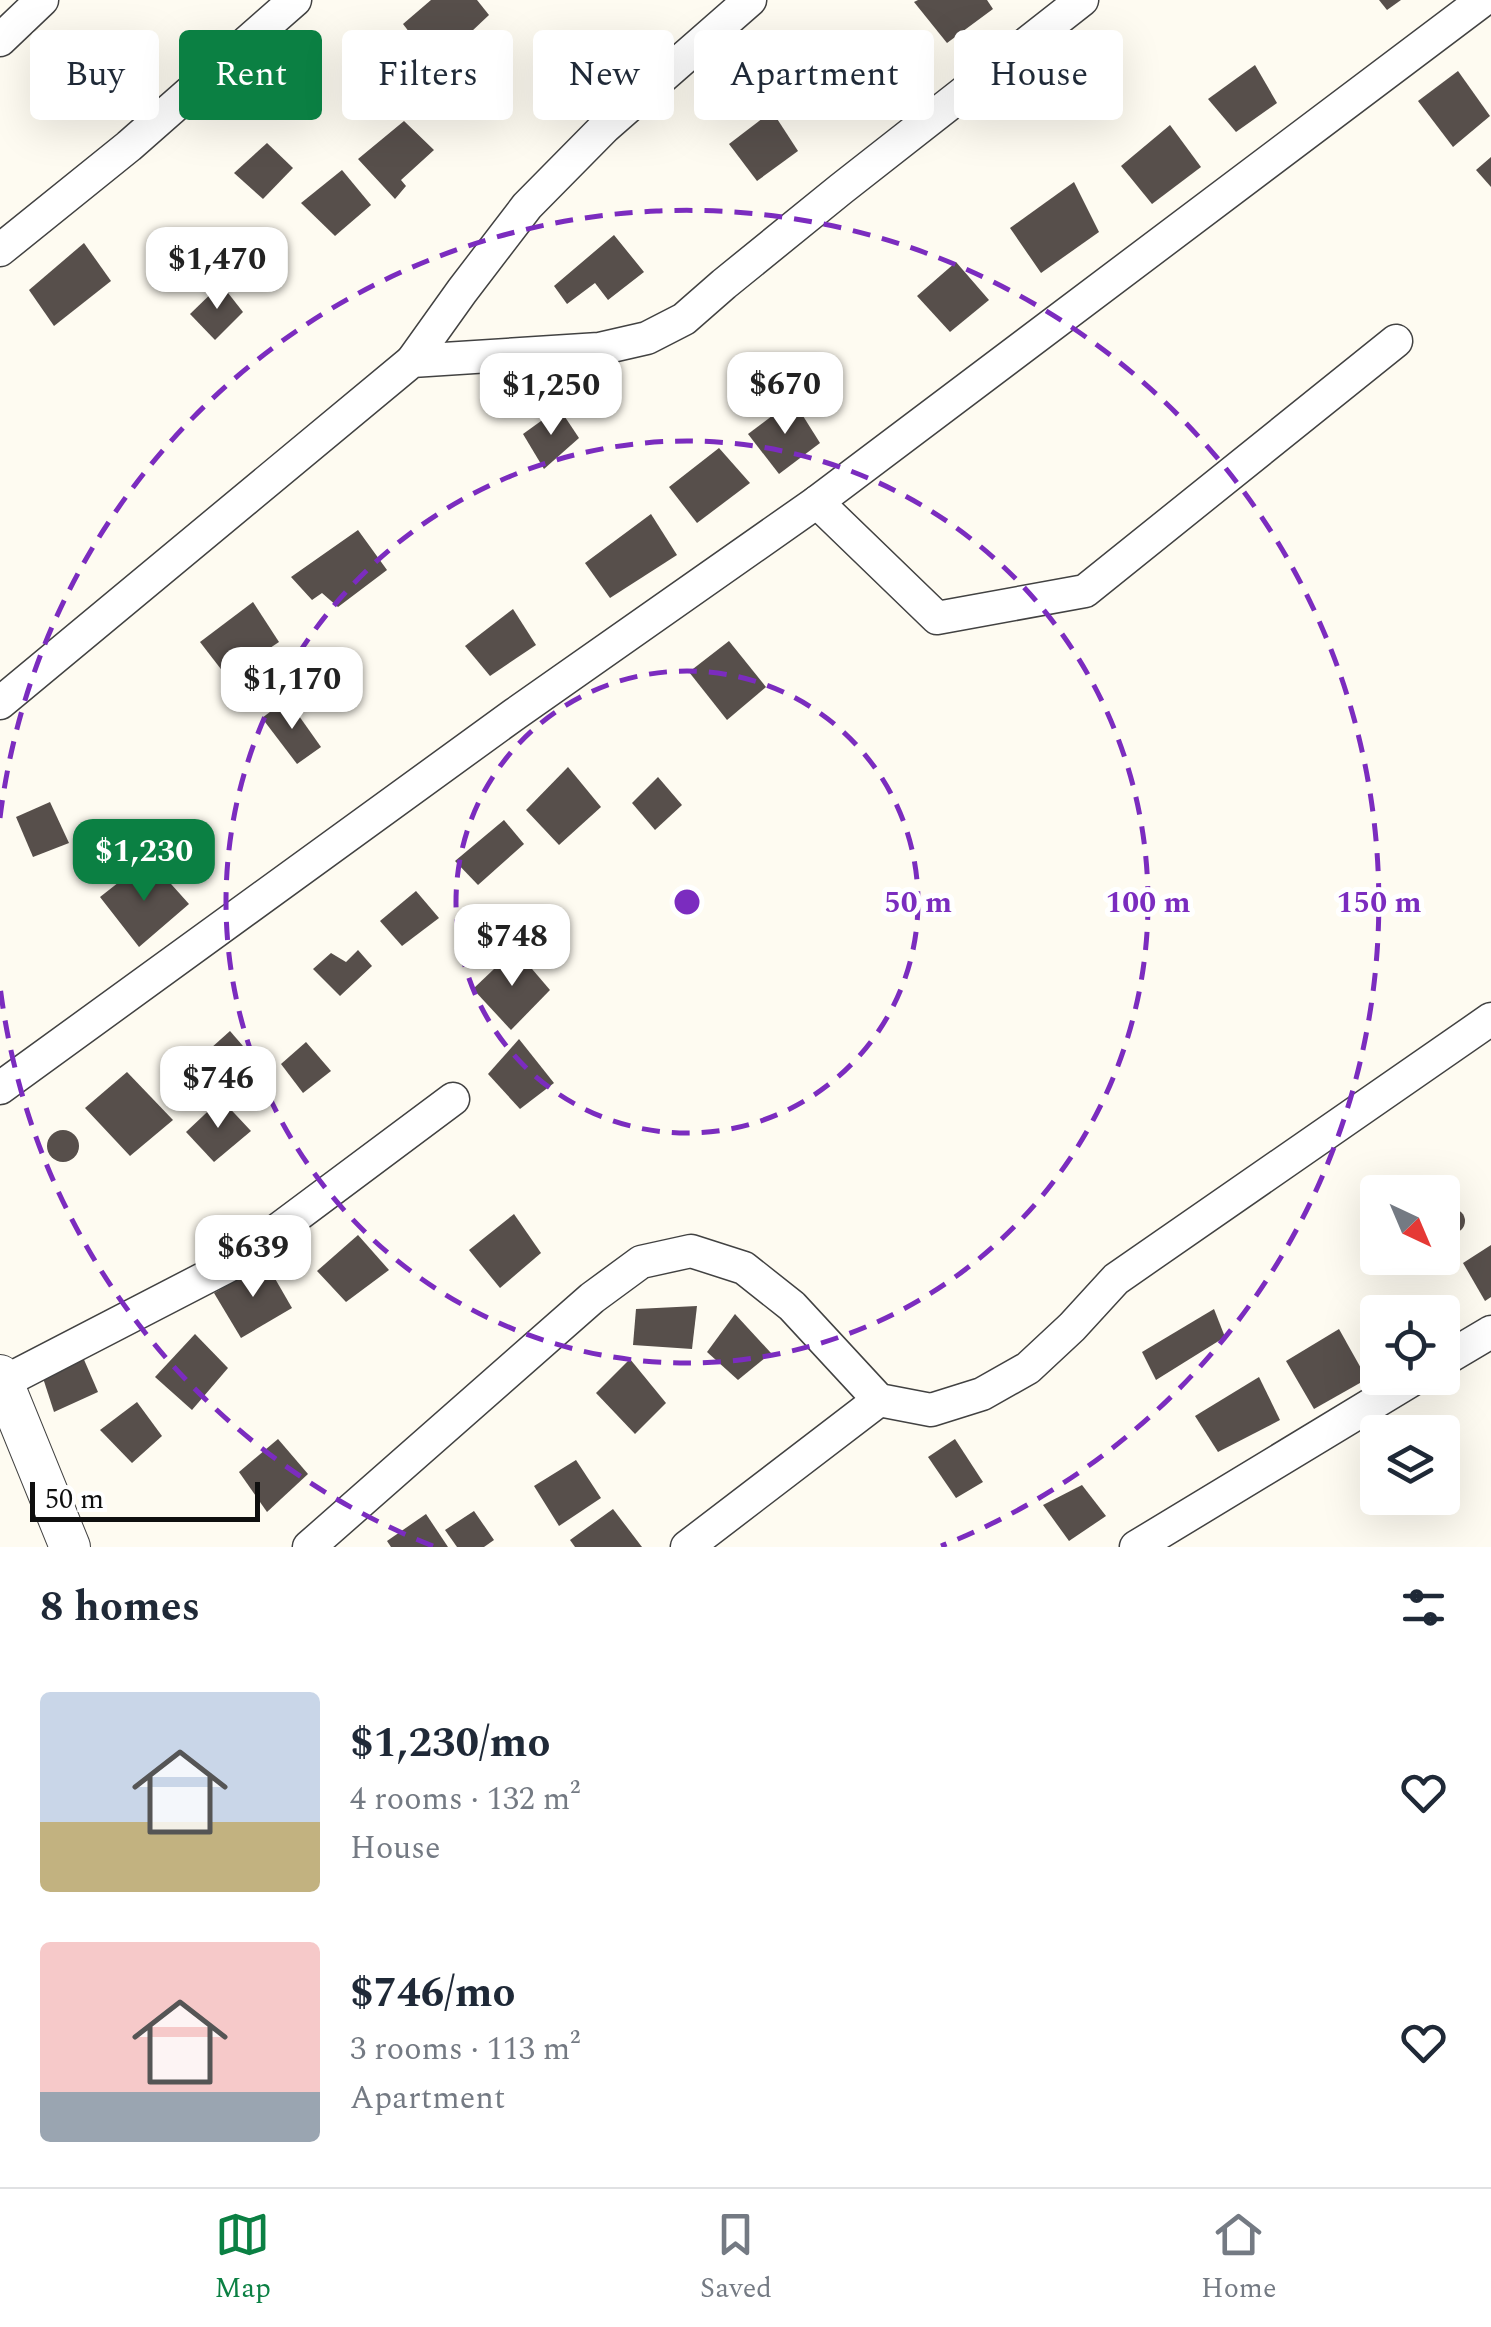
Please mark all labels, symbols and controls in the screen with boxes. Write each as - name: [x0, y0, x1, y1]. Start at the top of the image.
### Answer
- chip: Buy: [30, 30, 159, 120]
- chip: Rent: [179, 30, 322, 120]
- chip: Filters: [342, 30, 513, 120]
- chip: New: [533, 30, 674, 120]
- chip: Apartment: [694, 30, 934, 120]
- chip: House: [954, 30, 1123, 120]
- pin: $1,470: [136, 227, 298, 312]
- text: $1,470: [168, 235, 266, 284]
- pin: $670: [726, 352, 844, 437]
- pin: $1,250: [470, 353, 632, 438]
- text: $670: [749, 360, 821, 409]
- text: $1,250: [502, 361, 600, 410]
- pin: $1,170: [211, 647, 373, 732]
- text: $1,170: [243, 655, 341, 704]
- pin: $1,230: [63, 819, 225, 904]
- text: $1,230: [95, 827, 193, 876]
- text: 50 m: [884, 880, 952, 926]
- text: 100 m: [1105, 880, 1191, 926]
- text: 150 m: [1336, 880, 1422, 926]
- centre of rings: [669, 884, 705, 920]
- pin: $748: [453, 904, 571, 989]
- text: $748: [476, 912, 548, 961]
- pin: $746: [159, 1046, 277, 1131]
- text: $746: [182, 1054, 254, 1103]
- north arrow: [1360, 1175, 1460, 1275]
- map controls: [1360, 1175, 1460, 1515]
- pin: $639: [194, 1215, 312, 1300]
- text: $639: [217, 1223, 289, 1272]
- button: locate: [1360, 1295, 1460, 1395]
- button: layers: [1360, 1415, 1460, 1515]
- scale bar: [30, 1477, 260, 1522]
- text: 50 m: [45, 1478, 104, 1521]
- text: 8 homes: [40, 1576, 200, 1639]
- icon: filters: [1396, 1580, 1451, 1635]
- text: $1,230/mo: [350, 1712, 550, 1775]
- icon: home: [120, 1732, 240, 1852]
- icon: heart: [1396, 1765, 1451, 1820]
- text: 4 rooms · 132 m²: [350, 1775, 580, 1824]
- text: House: [350, 1824, 440, 1873]
- text: $746/mo: [350, 1962, 516, 2025]
- icon: home: [120, 1982, 240, 2102]
- icon: heart: [1396, 2015, 1451, 2070]
- text: 3 rooms · 113 m²: [350, 2025, 580, 2074]
- text: Apartment: [350, 2074, 505, 2123]
- tab: Map: [215, 2207, 271, 2310]
- tab: Saved: [700, 2207, 772, 2310]
- tab: Home: [1201, 2207, 1276, 2310]

